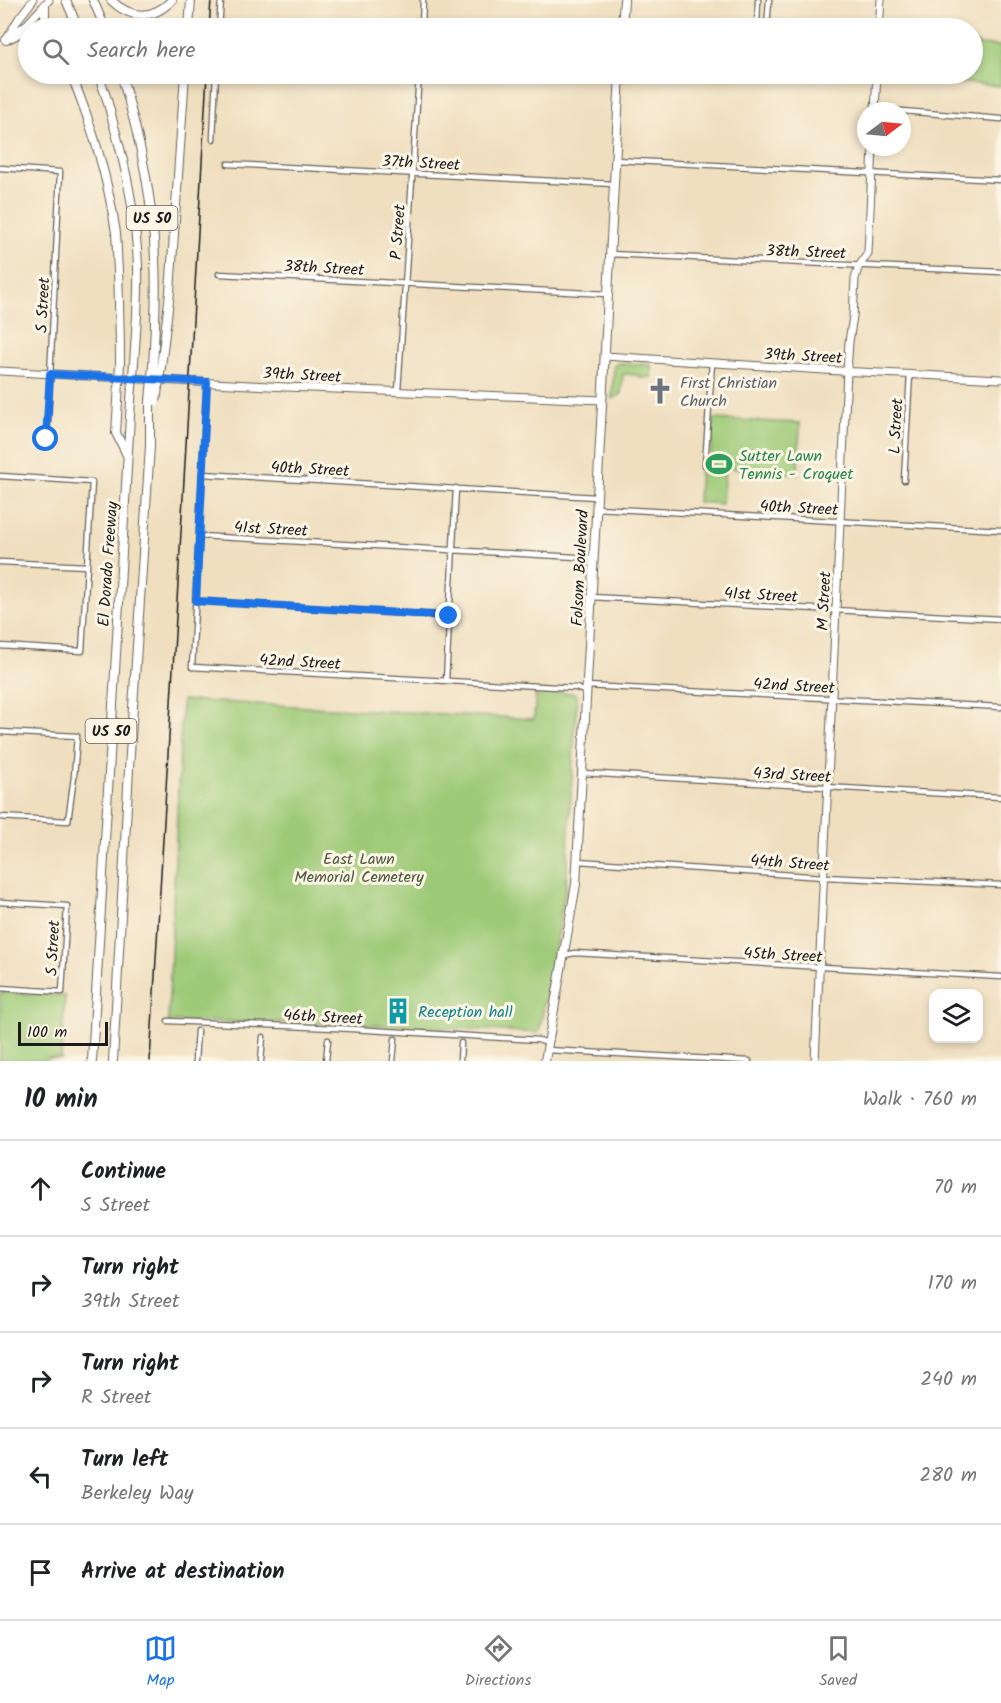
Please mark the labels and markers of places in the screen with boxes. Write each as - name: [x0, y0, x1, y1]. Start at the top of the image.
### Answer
- place label: First Christian Church: [680, 371, 777, 414]
- church icon: First Christian Church: [645, 376, 675, 406]
- place label: Sutter Lawn Tennis - Croquet: [739, 444, 854, 487]
- sports icon: Sutter Lawn Tennis - Croquet: [704, 449, 734, 479]
- building icon: Reception hall: [383, 996, 413, 1026]
- place label: Reception hall: [418, 1000, 513, 1025]

